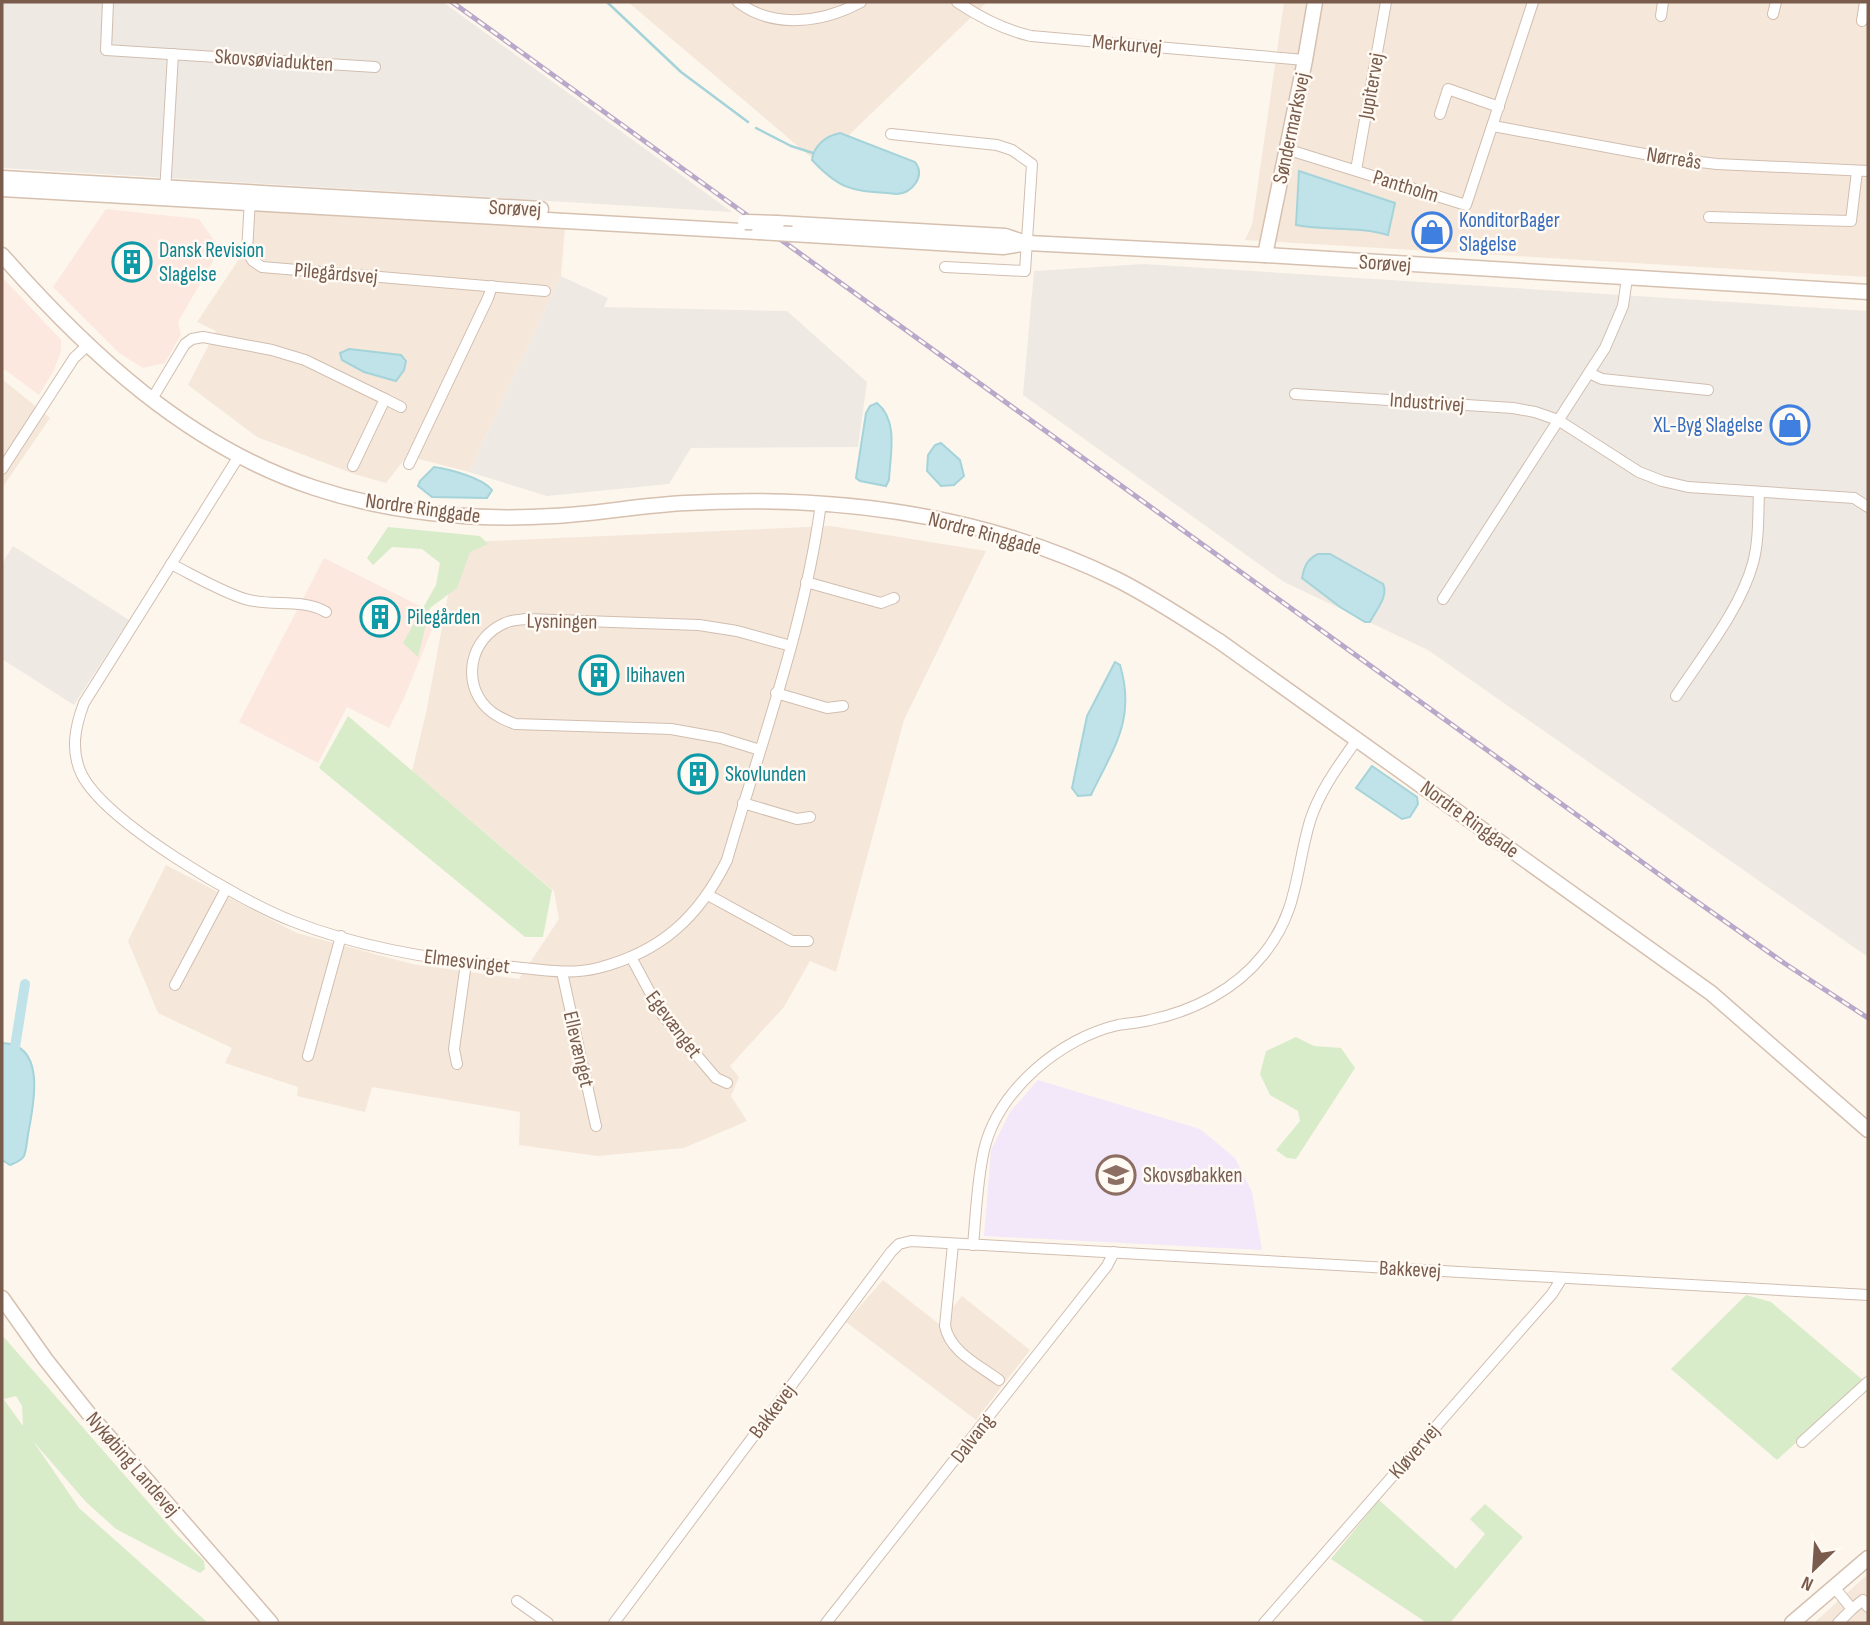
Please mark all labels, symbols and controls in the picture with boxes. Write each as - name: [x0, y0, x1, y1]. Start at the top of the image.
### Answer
- street label: Merkurvej: [1091, 29, 1163, 60]
- street label: Skovsøviadukten: [214, 44, 334, 77]
- street label: Jupitervej: [1353, 51, 1390, 122]
- street label: Søndermarksvej: [1268, 70, 1315, 186]
- street label: Nørreås: [1645, 142, 1703, 175]
- street label: Pantholm: [1370, 165, 1442, 208]
- street label: Sorøvej: [488, 195, 542, 222]
- place label: KonditorBager Slagelse: [1459, 208, 1560, 257]
- shop icon: KonditorBager Slagelse: [1411, 211, 1453, 253]
- place label: Dansk Revision Slagelse: [159, 238, 264, 287]
- building icon: Dansk Revision Slagelse: [111, 241, 153, 283]
- street label: Sorøvej: [1358, 249, 1412, 278]
- street label: Pilegårdsvej: [293, 257, 379, 290]
- street label: Industrivej: [1389, 387, 1465, 418]
- shop icon: XL-Byg Slagelse: [1769, 404, 1811, 446]
- place label: XL-Byg Slagelse: [1653, 413, 1763, 438]
- street label: Nordre Ringgade: [364, 488, 482, 529]
- street label: Nordre Ringgade: [926, 506, 1044, 561]
- building icon: Pilegården: [359, 596, 401, 638]
- place label: Pilegården: [407, 605, 480, 630]
- street label: Lysningen: [527, 608, 597, 635]
- building icon: Ibihaven: [578, 654, 620, 696]
- place label: Ibihaven: [626, 663, 685, 688]
- building icon: Skovlunden: [677, 753, 719, 795]
- place label: Skovlunden: [725, 762, 806, 787]
- street label: Nordre Ringgade: [1416, 775, 1524, 864]
- street label: Elmesvinget: [423, 944, 511, 979]
- street label: Egevænget: [640, 986, 707, 1063]
- street label: Ellevænget: [558, 1009, 599, 1090]
- school or university icon: Skovsøbakken: [1095, 1154, 1137, 1196]
- place label: Skovsøbakken: [1143, 1163, 1243, 1188]
- street label: Bakkevej: [1379, 1255, 1441, 1284]
- street label: Bakkevej: [744, 1379, 801, 1443]
- street label: Nykøbing Landevej: [80, 1407, 185, 1522]
- street label: Dalvang: [945, 1409, 999, 1468]
- street label: Kløvervej: [1384, 1419, 1445, 1484]
- north arrow: [1779, 1534, 1849, 1604]
- text: N: [1798, 1570, 1817, 1596]

